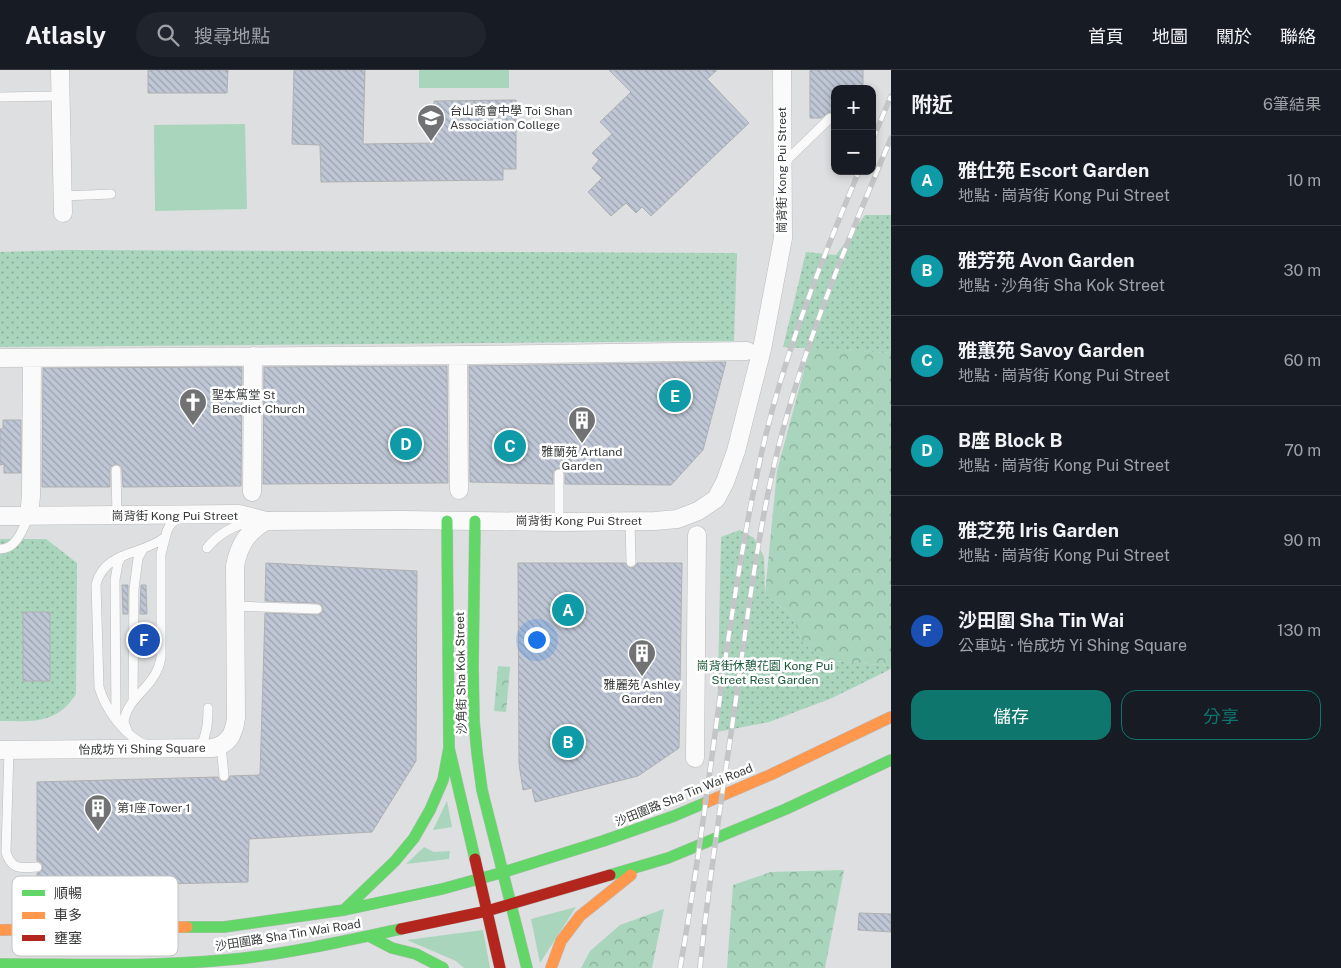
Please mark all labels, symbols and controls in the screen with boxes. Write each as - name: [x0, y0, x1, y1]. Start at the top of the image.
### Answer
- search box: [136, 12, 486, 57]
- text: Atlasly: [25, 21, 106, 49]
- icon: search: [154, 21, 182, 49]
- text: 搜尋地點: [194, 25, 270, 47]
- text: 首頁: [1088, 26, 1124, 47]
- text: 地圖: [1152, 26, 1188, 47]
- text: 關於: [1216, 26, 1252, 47]
- text: 聯絡: [1280, 26, 1316, 47]
- map controls: [831, 85, 876, 175]
- button: +: [831, 85, 876, 130]
- text: 附近: [911, 92, 953, 117]
- text: 6筆結果: [1263, 95, 1321, 114]
- school or university icon: 台山商會中學 Toi Shan Association College: [416, 103, 446, 142]
- place label: 台山商會中學 Toi Shan Association College: [450, 104, 572, 132]
- street label: 崗背街 Kong Pui Street: [775, 106, 789, 233]
- button: −: [831, 130, 876, 175]
- text: 雅仕苑 Escort Garden: [958, 159, 1149, 181]
- text: A: [921, 171, 933, 190]
- text: 10 m: [1287, 171, 1321, 190]
- text: 地點 · 崗背街 Kong Pui Street: [958, 186, 1170, 205]
- text: 雅芳苑 Avon Garden: [958, 249, 1135, 271]
- text: B: [922, 261, 932, 280]
- text: 30 m: [1284, 261, 1321, 280]
- text: 地點 · 沙角街 Sha Kok Street: [958, 276, 1165, 295]
- text: 雅蕙苑 Savoy Garden: [958, 339, 1145, 361]
- text: C: [921, 351, 933, 370]
- text: 60 m: [1284, 351, 1321, 370]
- text: 地點 · 崗背街 Kong Pui Street: [958, 366, 1170, 385]
- pin: E: [659, 377, 691, 415]
- church icon: 聖本篤堂 St Benedict Church: [178, 387, 208, 426]
- place label: 聖本篤堂 St Benedict Church: [212, 388, 305, 416]
- building icon: 雅蘭苑 Artland Garden: [567, 405, 597, 444]
- pin: D: [390, 425, 422, 463]
- pin: C: [494, 427, 526, 465]
- text: B座 Block B: [958, 429, 1063, 451]
- text: D: [921, 441, 933, 460]
- text: 70 m: [1284, 441, 1321, 460]
- place label: 雅蘭苑 Artland Garden: [542, 445, 622, 473]
- text: 地點 · 崗背街 Kong Pui Street: [958, 456, 1170, 475]
- street label: 崗背街 Kong Pui Street: [112, 509, 239, 523]
- street label: 崗背街 Kong Pui Street: [516, 514, 643, 528]
- text: 雅芝苑 Iris Garden: [958, 519, 1119, 541]
- text: E: [922, 531, 932, 550]
- text: 90 m: [1284, 531, 1321, 550]
- text: 地點 · 崗背街 Kong Pui Street: [958, 546, 1170, 565]
- pin: A: [552, 591, 584, 629]
- text: 沙田圍 Sha Tin Wai: [958, 609, 1124, 631]
- street label: 沙角街 Sha Kok Street: [453, 611, 469, 734]
- pin: F: [128, 621, 160, 659]
- text: F: [922, 621, 932, 640]
- text: 130 m: [1277, 621, 1321, 640]
- your location: [524, 627, 550, 653]
- text: 公車站 · 怡成坊 Yi Shing Square: [958, 636, 1187, 655]
- building icon: 雅麗苑 Ashley Garden: [627, 638, 657, 677]
- park label: 崗背街休憩花園 Kong Pui Street Rest Garden: [697, 659, 833, 687]
- place label: 雅麗苑 Ashley Garden: [604, 678, 681, 706]
- button: 儲存: [911, 690, 1111, 740]
- button: 分享: [1121, 690, 1321, 740]
- pin: B: [552, 723, 584, 761]
- street label: 怡成坊 Yi Shing Square: [78, 741, 206, 757]
- street label: 沙田圍路 Sha Tin Wai Road: [613, 761, 755, 829]
- building icon: 第1座 Tower 1: [83, 793, 113, 832]
- place label: 第1座 Tower 1: [117, 801, 190, 815]
- legend: [12, 876, 178, 956]
- text: 順暢: [54, 885, 82, 901]
- text: 車多: [54, 907, 82, 923]
- street label: 沙田圍路 Sha Tin Wai Road: [214, 917, 362, 953]
- text: 壅塞: [54, 930, 82, 946]

